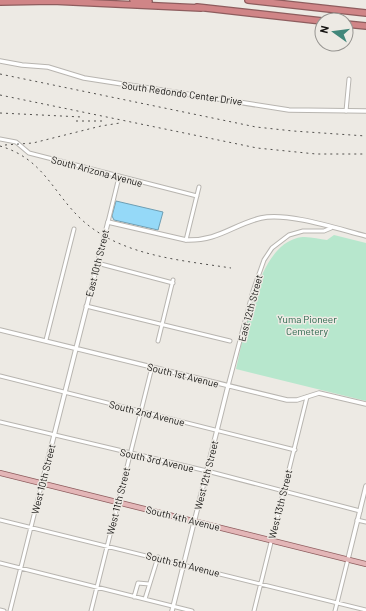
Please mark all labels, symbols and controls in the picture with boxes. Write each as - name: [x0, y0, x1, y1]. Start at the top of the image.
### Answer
- north arrow: [314, 12, 354, 52]
- text: N: [317, 24, 331, 35]
- street label: South Redondo Center Drive: [121, 79, 243, 107]
- street label: South Arizona Avenue: [50, 153, 144, 189]
- street label: East 10th Street: [83, 228, 111, 298]
- street label: East 12th Street: [235, 273, 265, 343]
- park label: Yuma Pioneer Cemetery: [277, 313, 337, 337]
- street label: South 1st Avenue: [146, 360, 220, 390]
- street label: South 2nd Avenue: [108, 398, 186, 428]
- street label: West 12th Street: [192, 439, 221, 511]
- street label: West 10th Street: [29, 443, 58, 515]
- street label: South 3rd Avenue: [119, 446, 195, 474]
- street label: West 11th Street: [104, 466, 132, 536]
- street label: West 13th Street: [266, 468, 294, 540]
- street label: South 4th Avenue: [145, 503, 221, 533]
- street label: South 5th Avenue: [145, 549, 221, 579]

